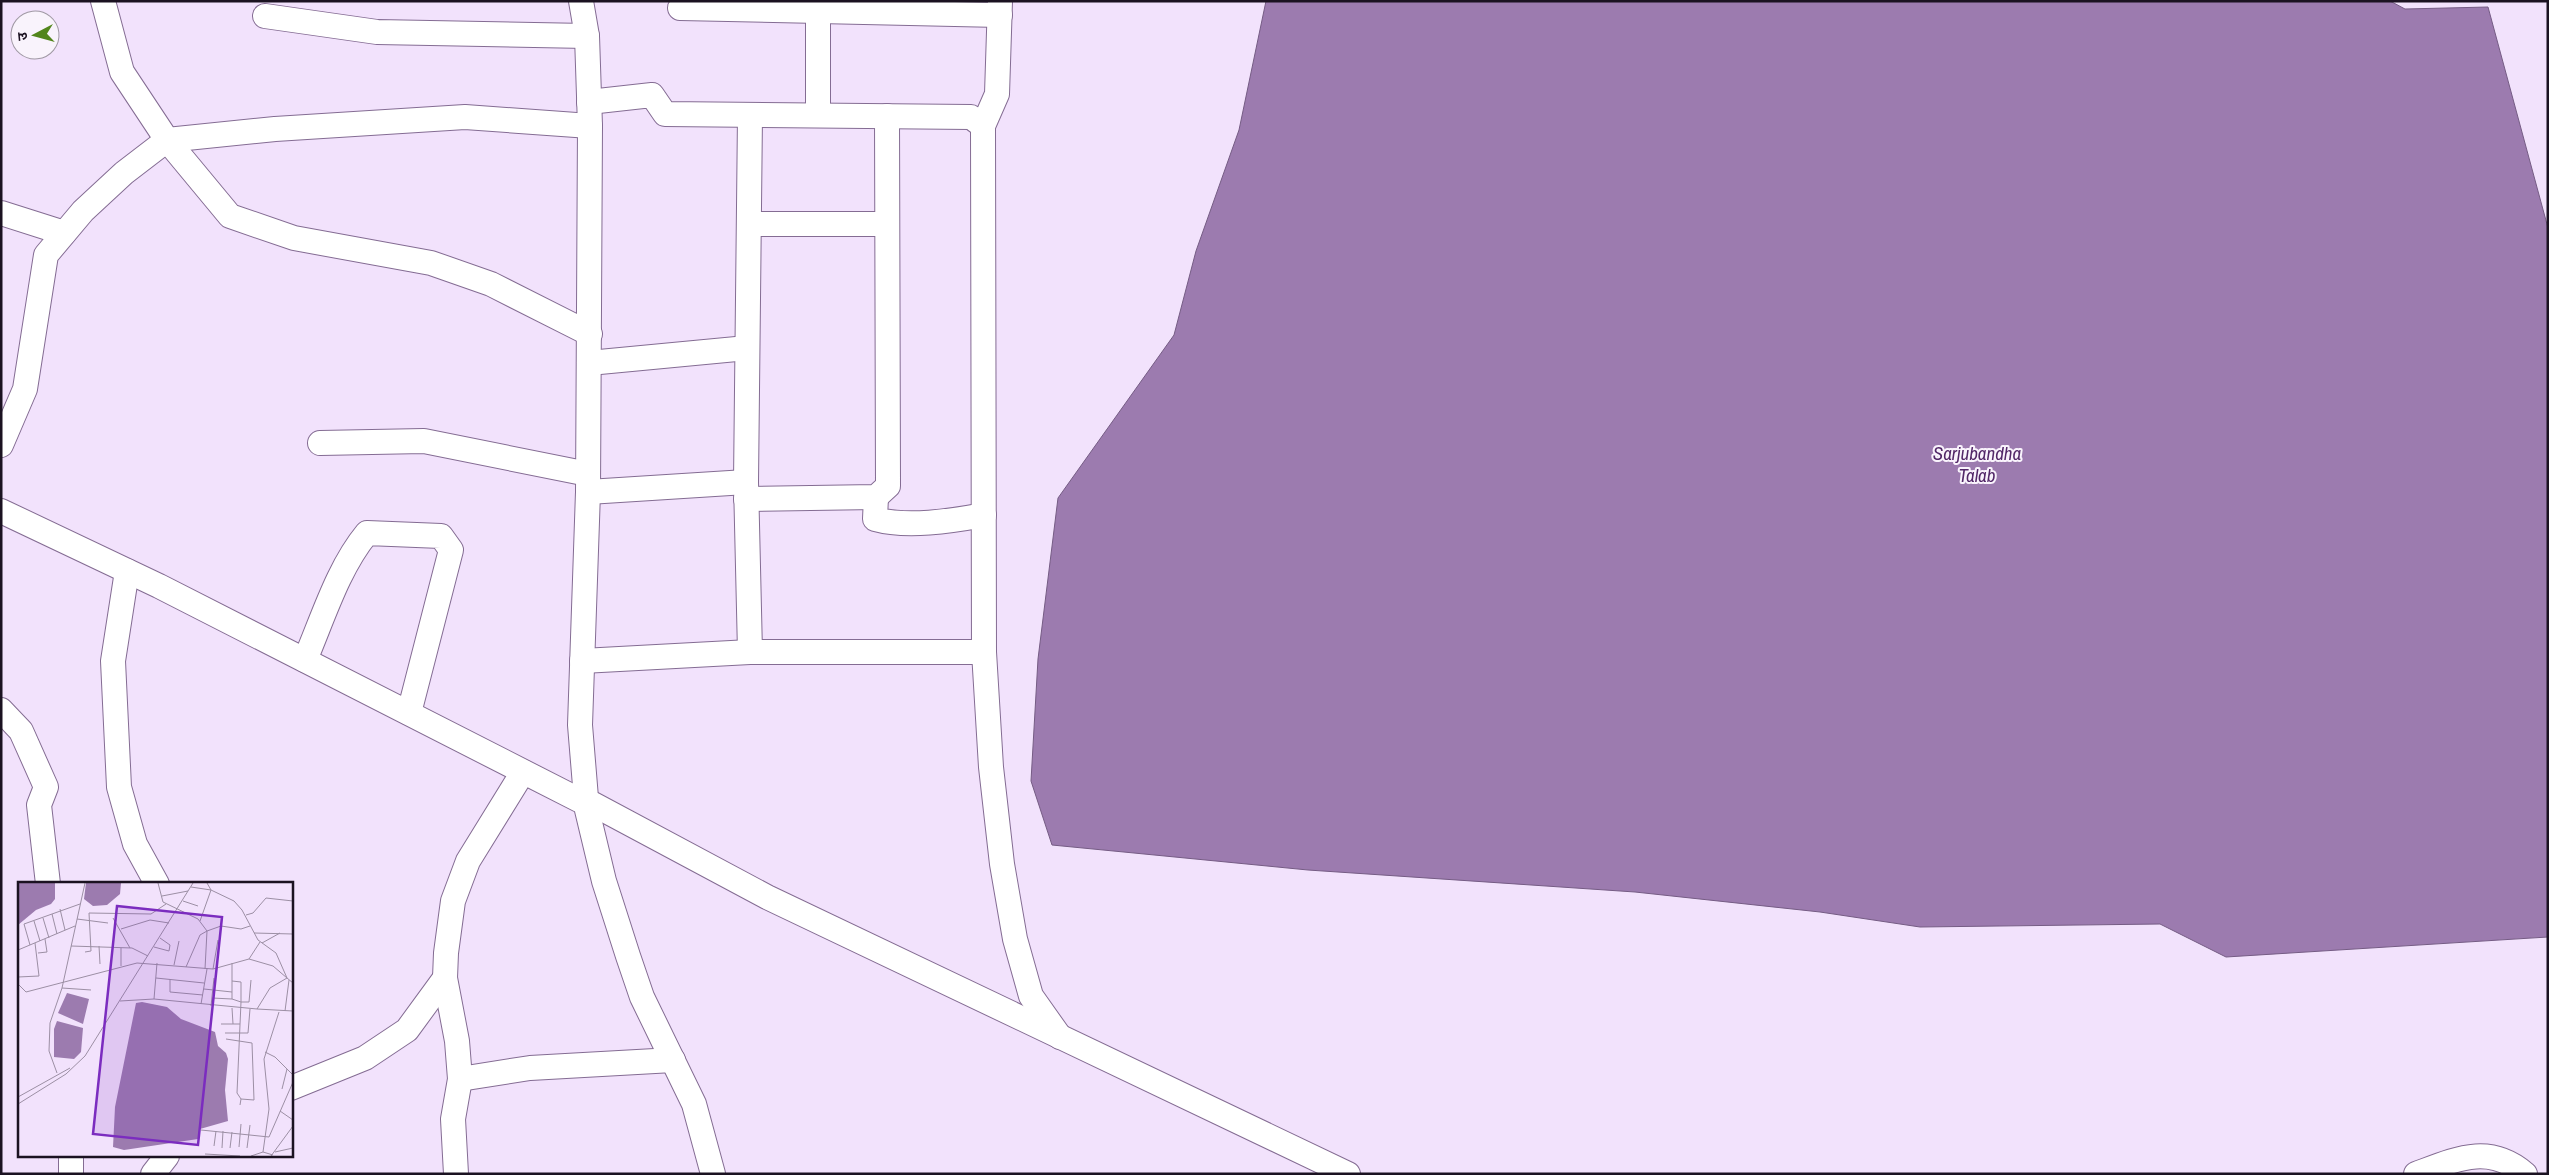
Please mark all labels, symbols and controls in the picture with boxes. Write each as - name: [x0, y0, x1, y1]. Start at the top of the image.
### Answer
- north arrow: [10, 10, 60, 60]
- text: उ: [13, 31, 31, 41]
- water label: Sarjubandha Talab: [1933, 440, 2022, 488]
- inset map: [18, 882, 292, 1158]

